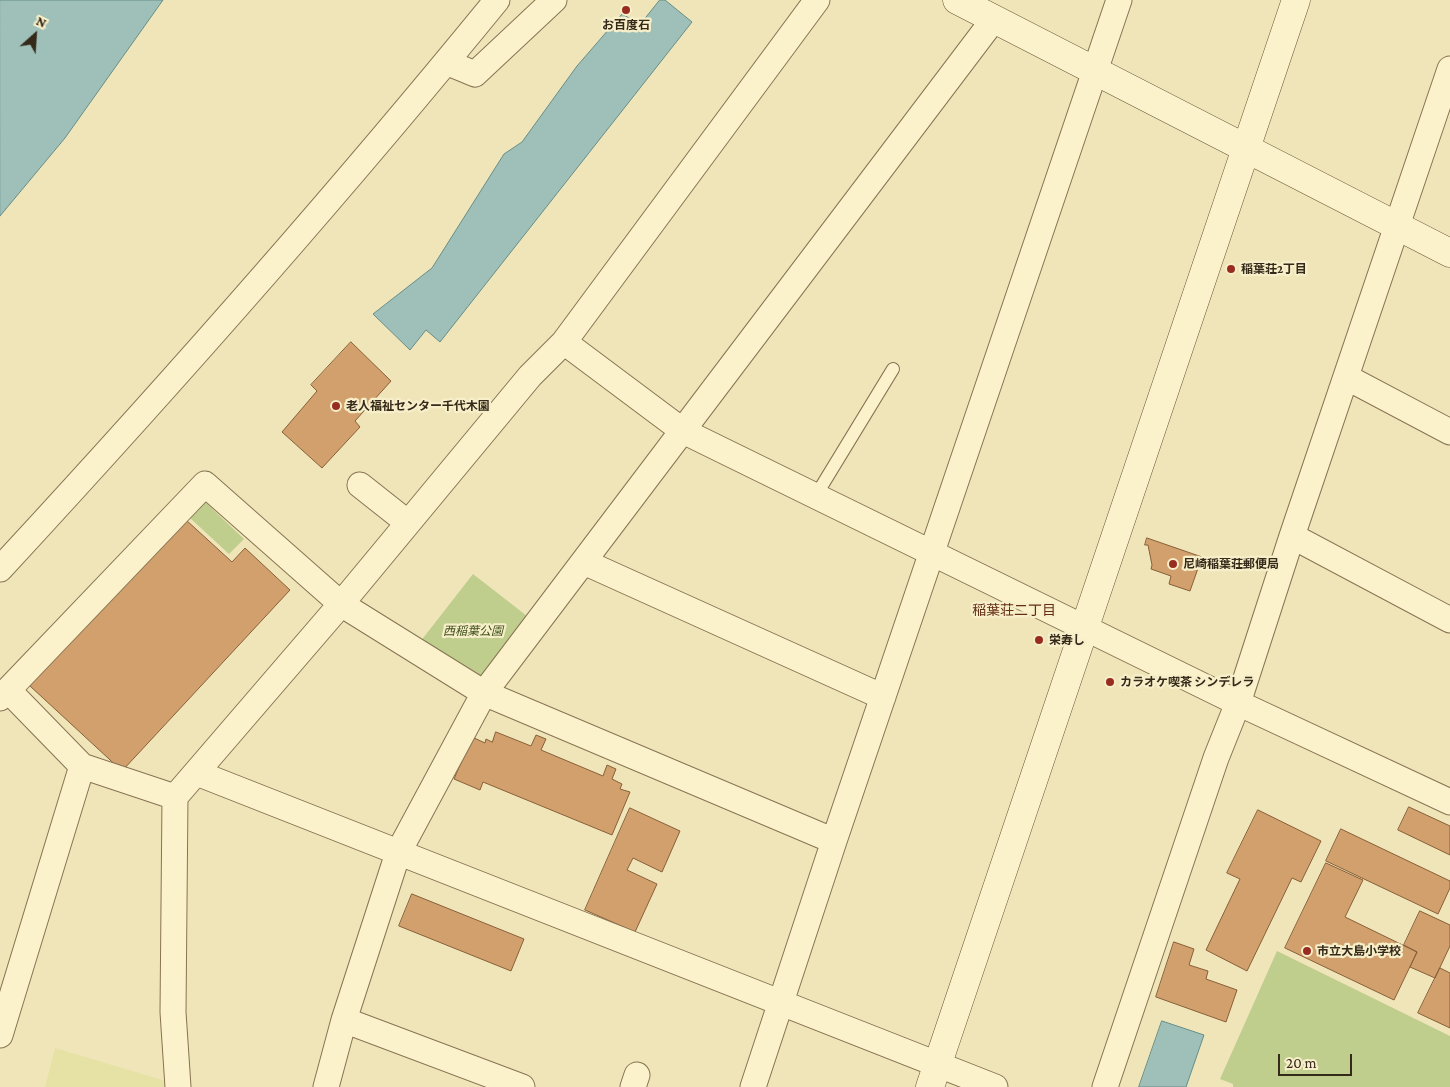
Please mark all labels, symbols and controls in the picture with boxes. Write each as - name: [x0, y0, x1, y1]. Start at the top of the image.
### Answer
- marker: お百度石: [620, 4, 632, 16]
- north arrow: [10, 10, 60, 60]
- text: N: [34, 12, 49, 31]
- place label: お百度石: [602, 18, 650, 32]
- place label: 稲葉荘2丁目: [1241, 262, 1307, 276]
- marker: 稲葉荘2丁目: [1225, 263, 1237, 275]
- place label: 老人福祉センター千代木園: [346, 399, 490, 413]
- marker: 老人福祉センター千代木園: [330, 400, 342, 412]
- place label: 尼崎稲葉荘郵便局: [1183, 557, 1279, 571]
- marker: 尼崎稲葉荘郵便局: [1167, 558, 1179, 570]
- district label: 稲葉荘二丁目: [972, 603, 1056, 619]
- park label: 西稲葉公園: [443, 624, 503, 638]
- place label: 栄寿し: [1049, 633, 1085, 647]
- marker: 栄寿し: [1033, 634, 1045, 646]
- place label: カラオケ喫茶 シンデレラ: [1120, 675, 1254, 689]
- marker: カラオケ喫茶 シンデレラ: [1104, 676, 1116, 688]
- place label: 市立大島小学校: [1317, 944, 1401, 958]
- marker: 市立大島小学校: [1301, 945, 1313, 957]
- scale bar: [1280, 1044, 1354, 1076]
- text: 20 m: [1286, 1055, 1317, 1071]

